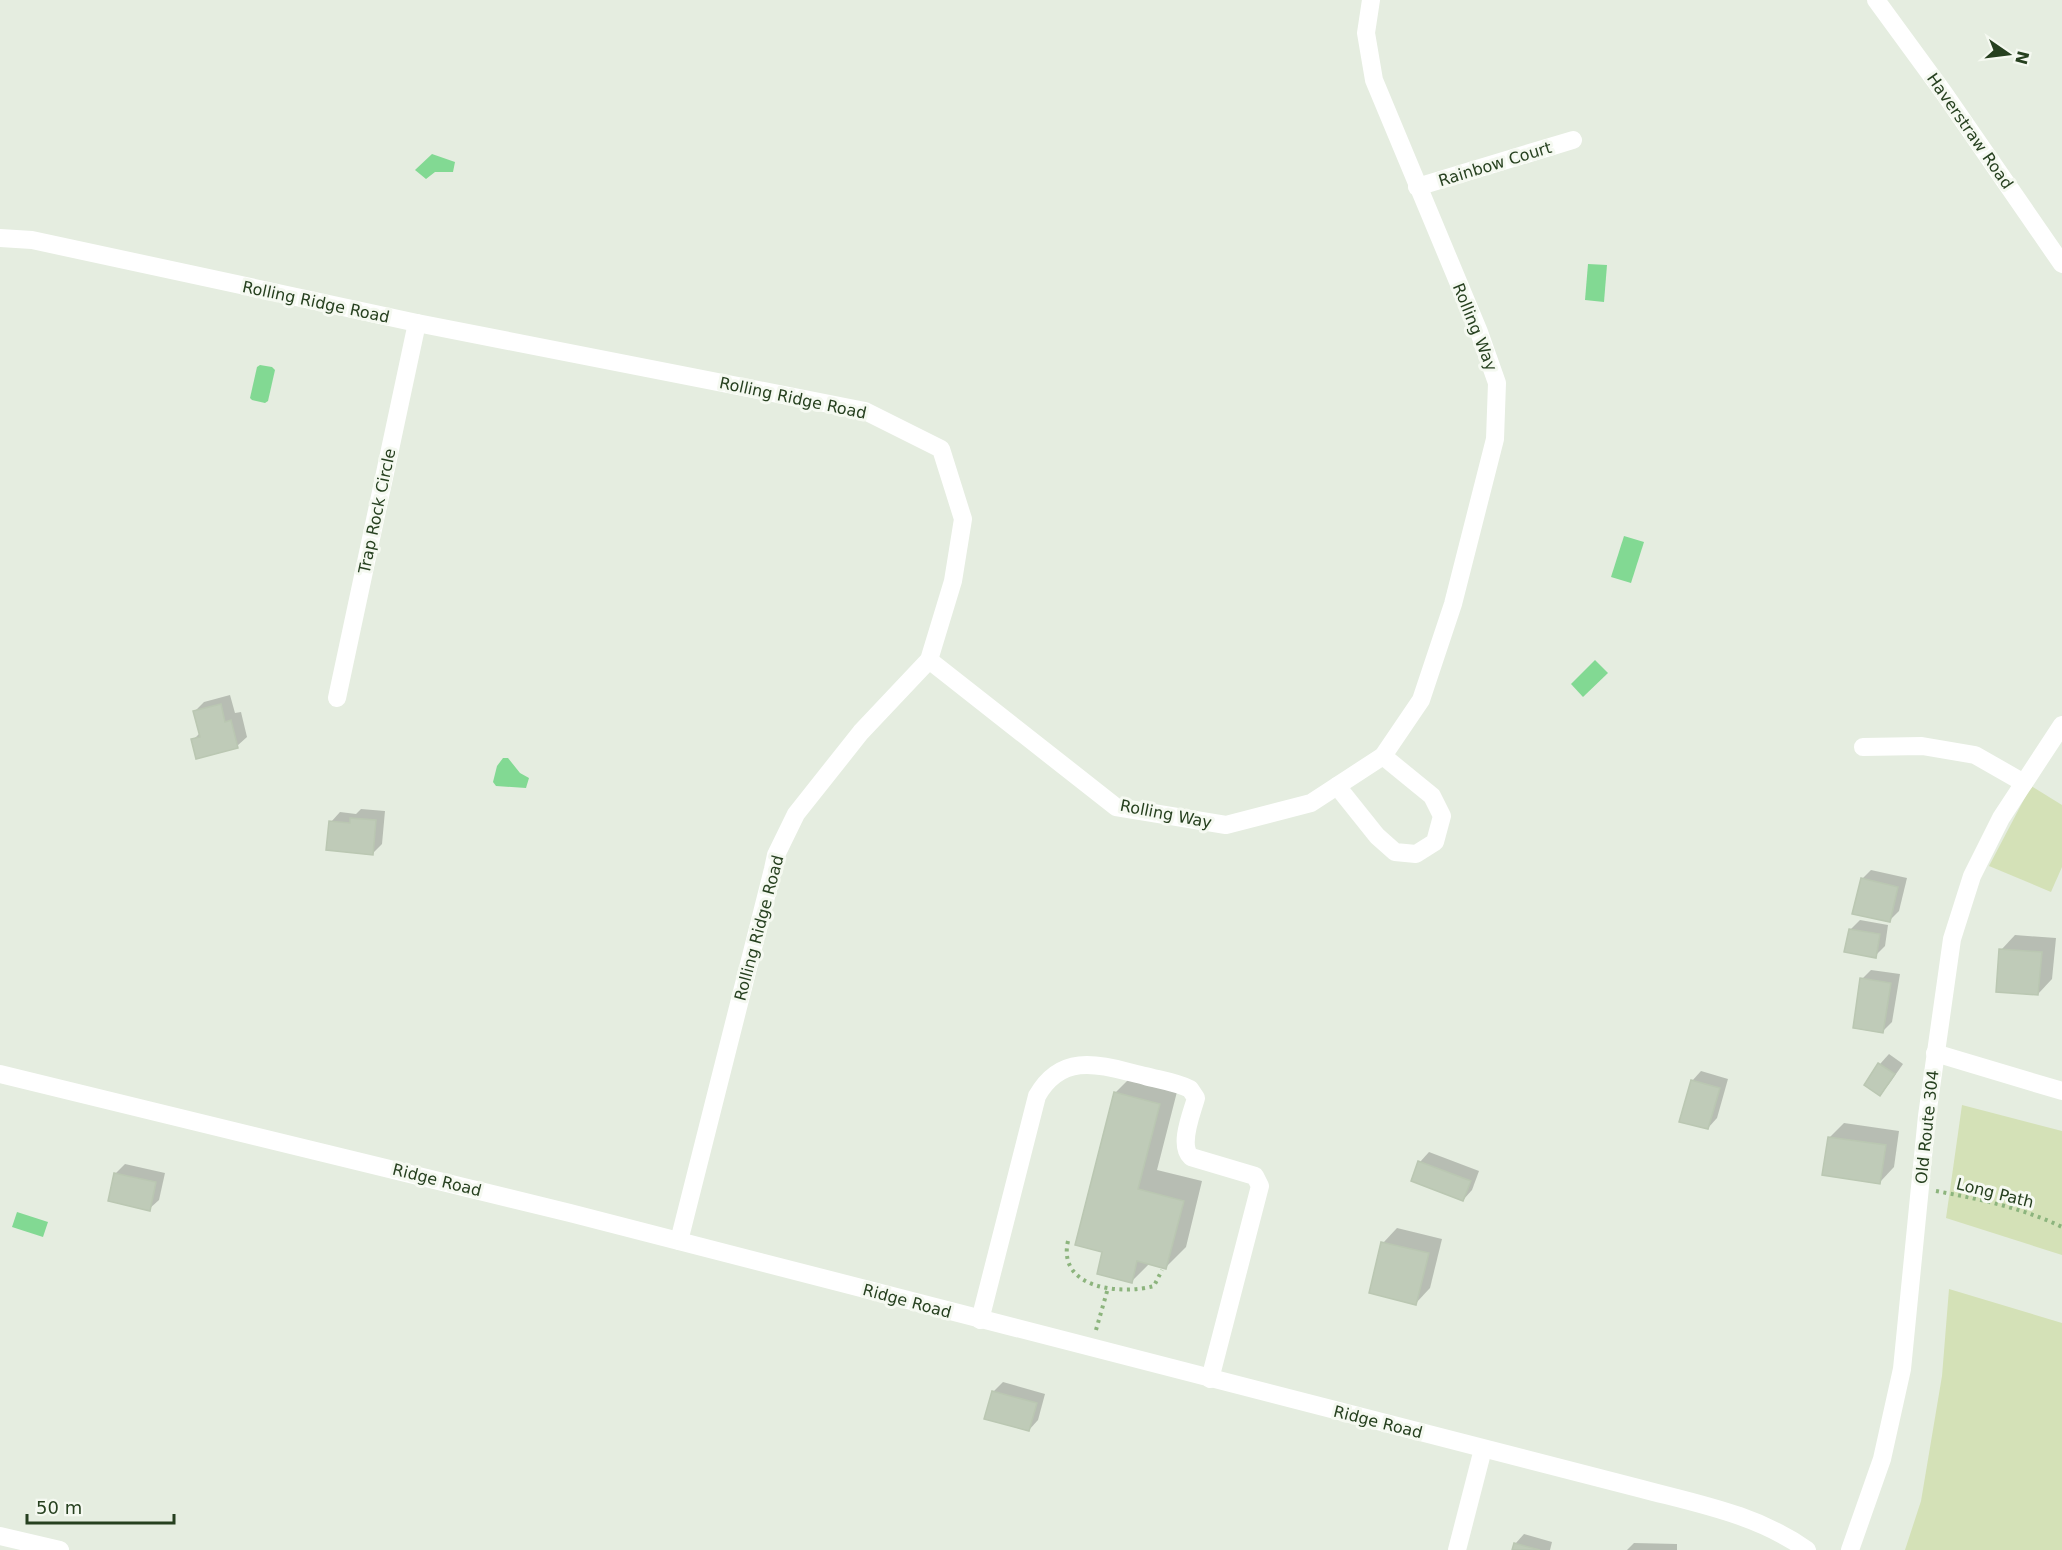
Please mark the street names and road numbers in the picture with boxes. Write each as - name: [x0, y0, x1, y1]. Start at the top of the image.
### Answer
- street label: Haverstraw Road: [1923, 69, 2017, 193]
- street label: Rainbow Court: [1436, 138, 1554, 190]
- street label: Rolling Ridge Road: [241, 277, 391, 327]
- street label: Rolling Way: [1449, 280, 1501, 374]
- street label: Rolling Ridge Road: [718, 373, 868, 423]
- street label: Trap Rock Circle: [354, 447, 400, 576]
- street label: Rolling Way: [1119, 796, 1213, 832]
- street label: Rolling Ridge Road: [730, 853, 788, 1003]
- street label: Old Route 304: [1912, 1069, 1942, 1185]
- street label: Ridge Road: [391, 1160, 483, 1200]
- street label: Long Path: [1954, 1174, 2036, 1212]
- street label: Ridge Road: [861, 1280, 953, 1322]
- street label: Ridge Road: [1332, 1402, 1424, 1442]

